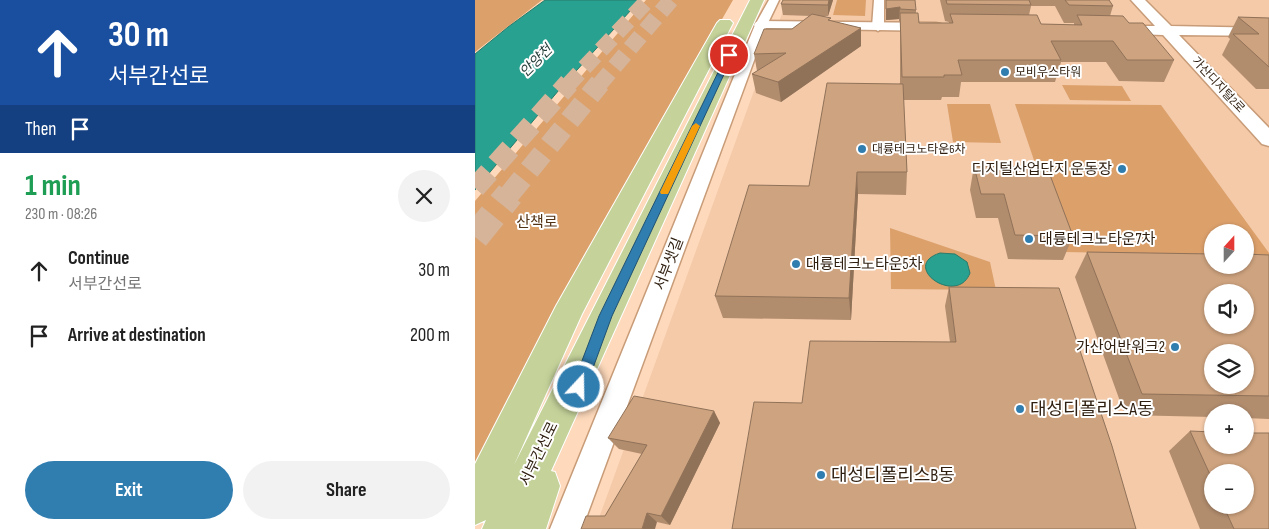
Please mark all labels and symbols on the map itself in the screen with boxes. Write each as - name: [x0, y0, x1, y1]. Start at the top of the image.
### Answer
- pin: [708, 34, 750, 76]
- water label: 안양천: [516, 41, 556, 81]
- street label: 가산디지털2로: [1188, 54, 1248, 116]
- place label: 모비우스타워: [1015, 65, 1081, 80]
- marker: 모비우스타워: [999, 66, 1011, 78]
- place label: 대륭테크노타운6차: [872, 142, 966, 157]
- marker: 대륭테크노타운6차: [856, 143, 868, 155]
- place label: 디지털산업단지 운동장: [972, 160, 1112, 179]
- marker: 디지털산업단지 운동장: [1116, 163, 1128, 175]
- park label: 산책로: [516, 213, 558, 232]
- north arrow: [1204, 224, 1254, 274]
- place label: 대륭테크노타운7차: [1039, 230, 1156, 249]
- marker: 대륭테크노타운7차: [1023, 233, 1035, 245]
- street label: 서부샛길: [650, 235, 688, 293]
- place label: 대륭테크노타운5차: [806, 255, 923, 274]
- marker: 대륭테크노타운5차: [790, 258, 802, 270]
- place label: 가산어반워크2: [1076, 338, 1165, 357]
- marker: 가산어반워크2: [1169, 341, 1181, 353]
- position arrow: [552, 360, 604, 412]
- place label: 대성디폴리스A동: [1030, 399, 1154, 420]
- marker: 대성디폴리스A동: [1014, 403, 1026, 415]
- street label: 서부간선로: [515, 419, 563, 489]
- place label: 대성디폴리스B동: [831, 465, 955, 486]
- marker: 대성디폴리스B동: [815, 469, 827, 481]

